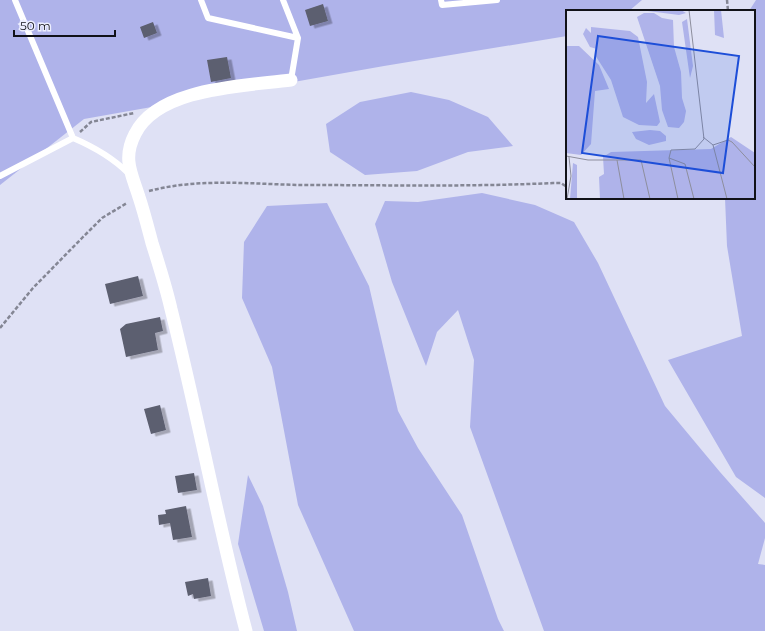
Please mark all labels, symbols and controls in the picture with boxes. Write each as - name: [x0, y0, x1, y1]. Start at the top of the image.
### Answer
- inset map: [566, 10, 755, 199]
- scale bar: [14, 12, 115, 38]
- text: 50 m: [20, 18, 51, 33]

